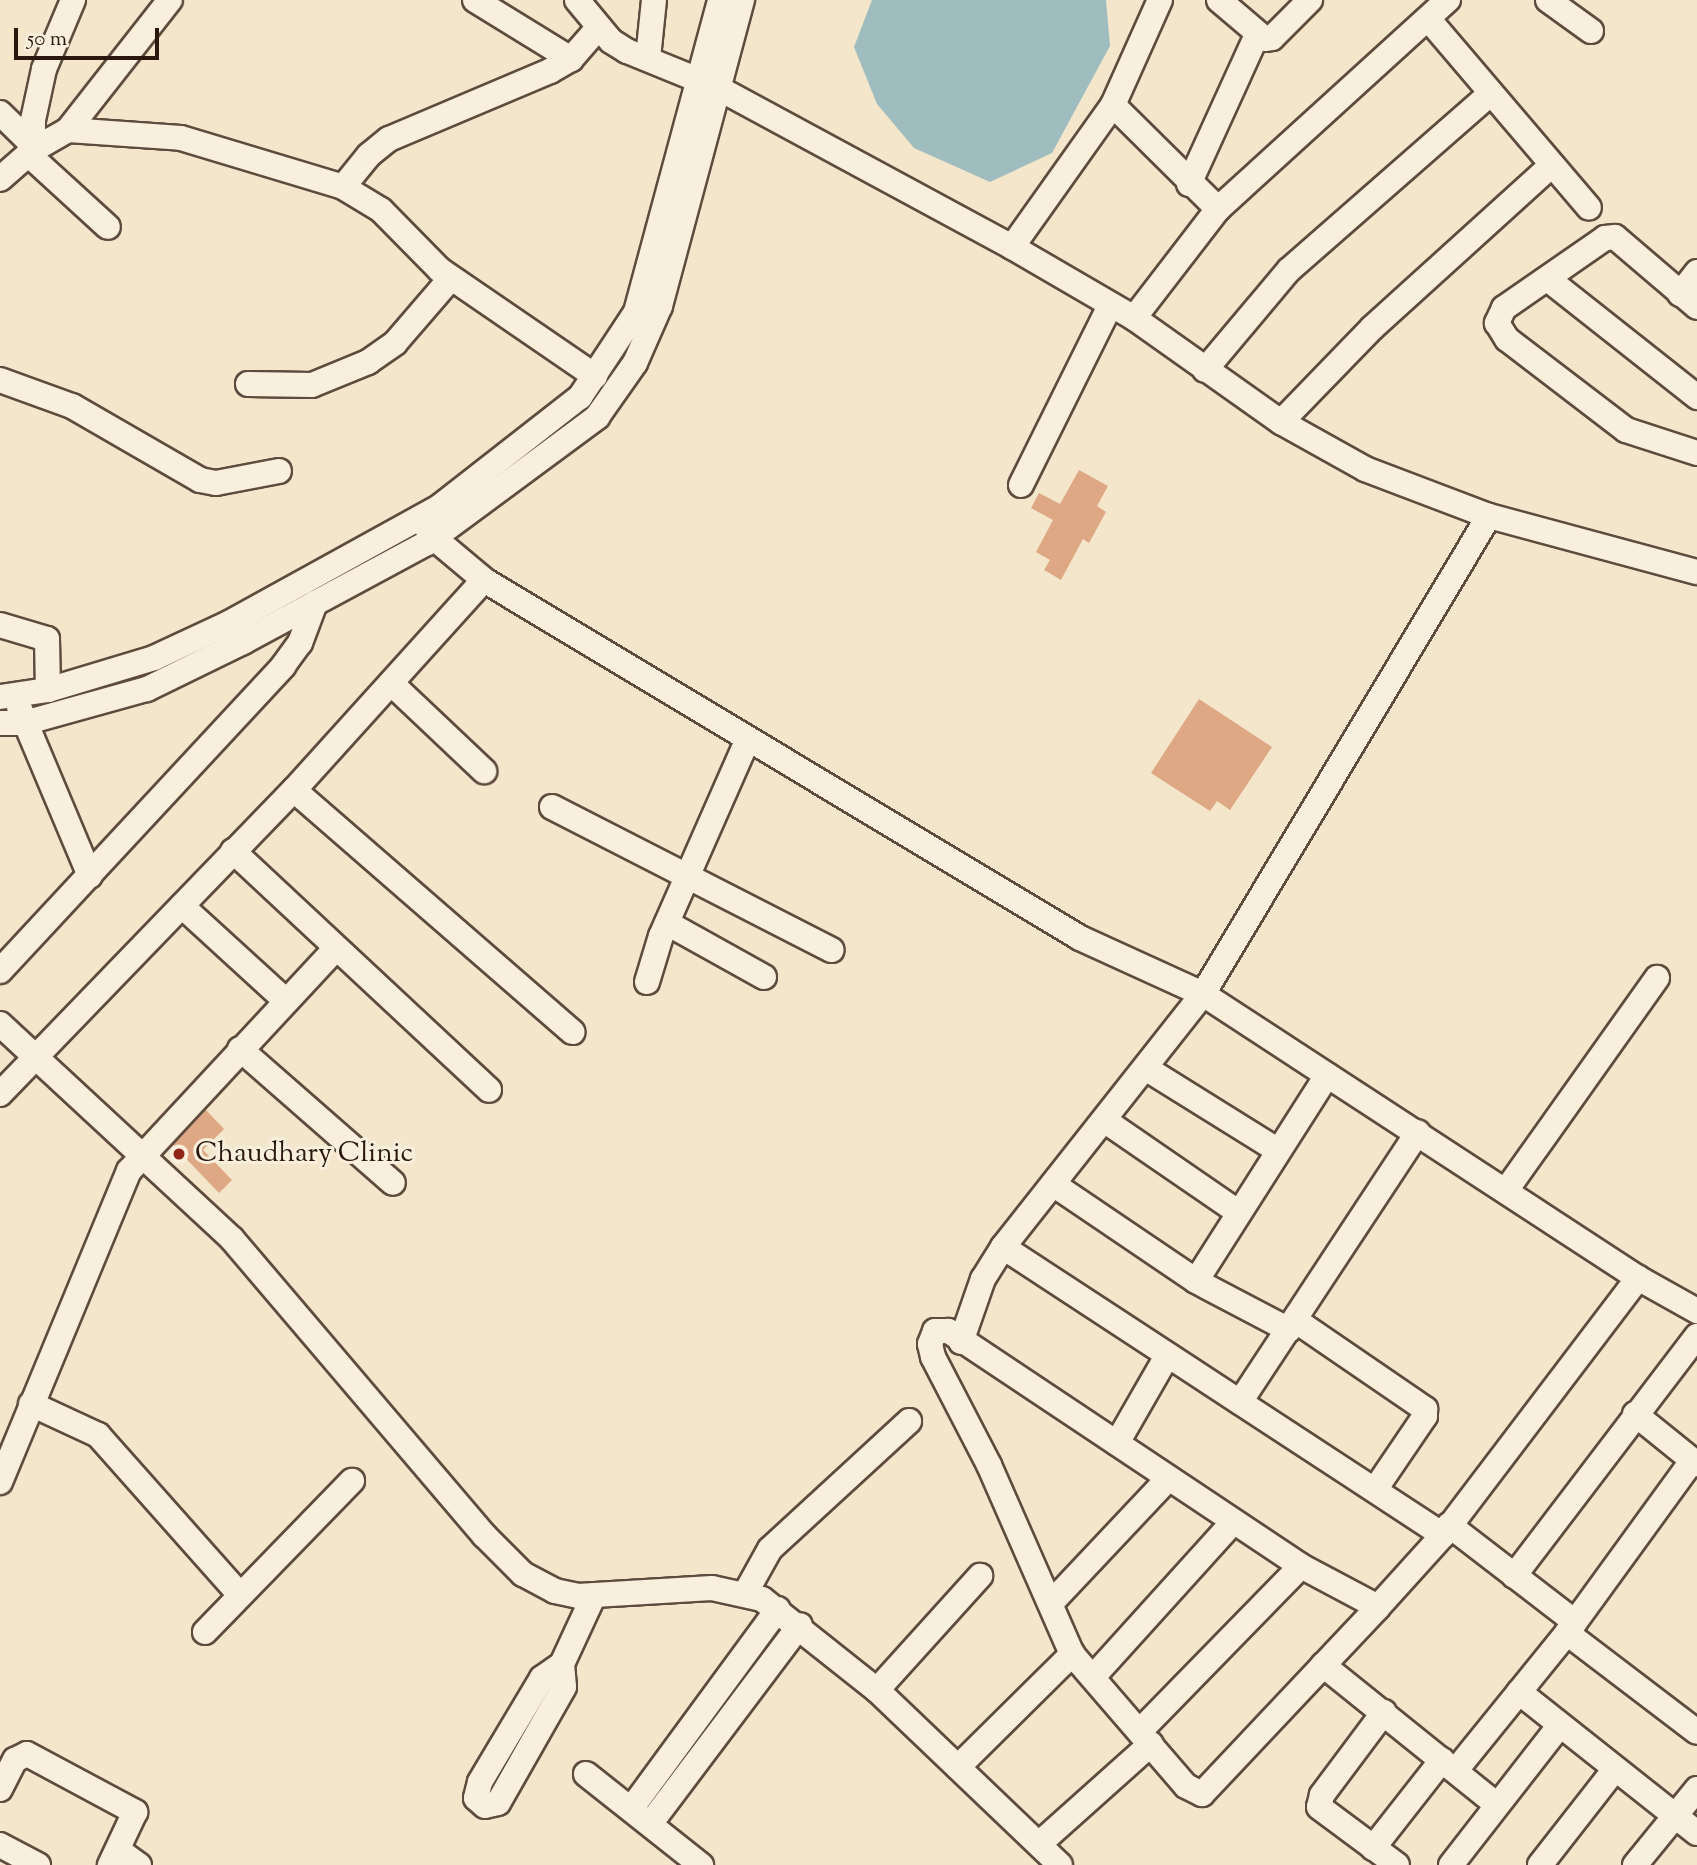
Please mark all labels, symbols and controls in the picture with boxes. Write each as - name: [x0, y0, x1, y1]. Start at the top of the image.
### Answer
- scale bar: [18, 14, 163, 58]
- text: 50 m: [27, 25, 67, 55]
- place label: Chaudhary Clinic: [195, 1137, 413, 1171]
- marker: Chaudhary Clinic: [169, 1144, 189, 1164]

